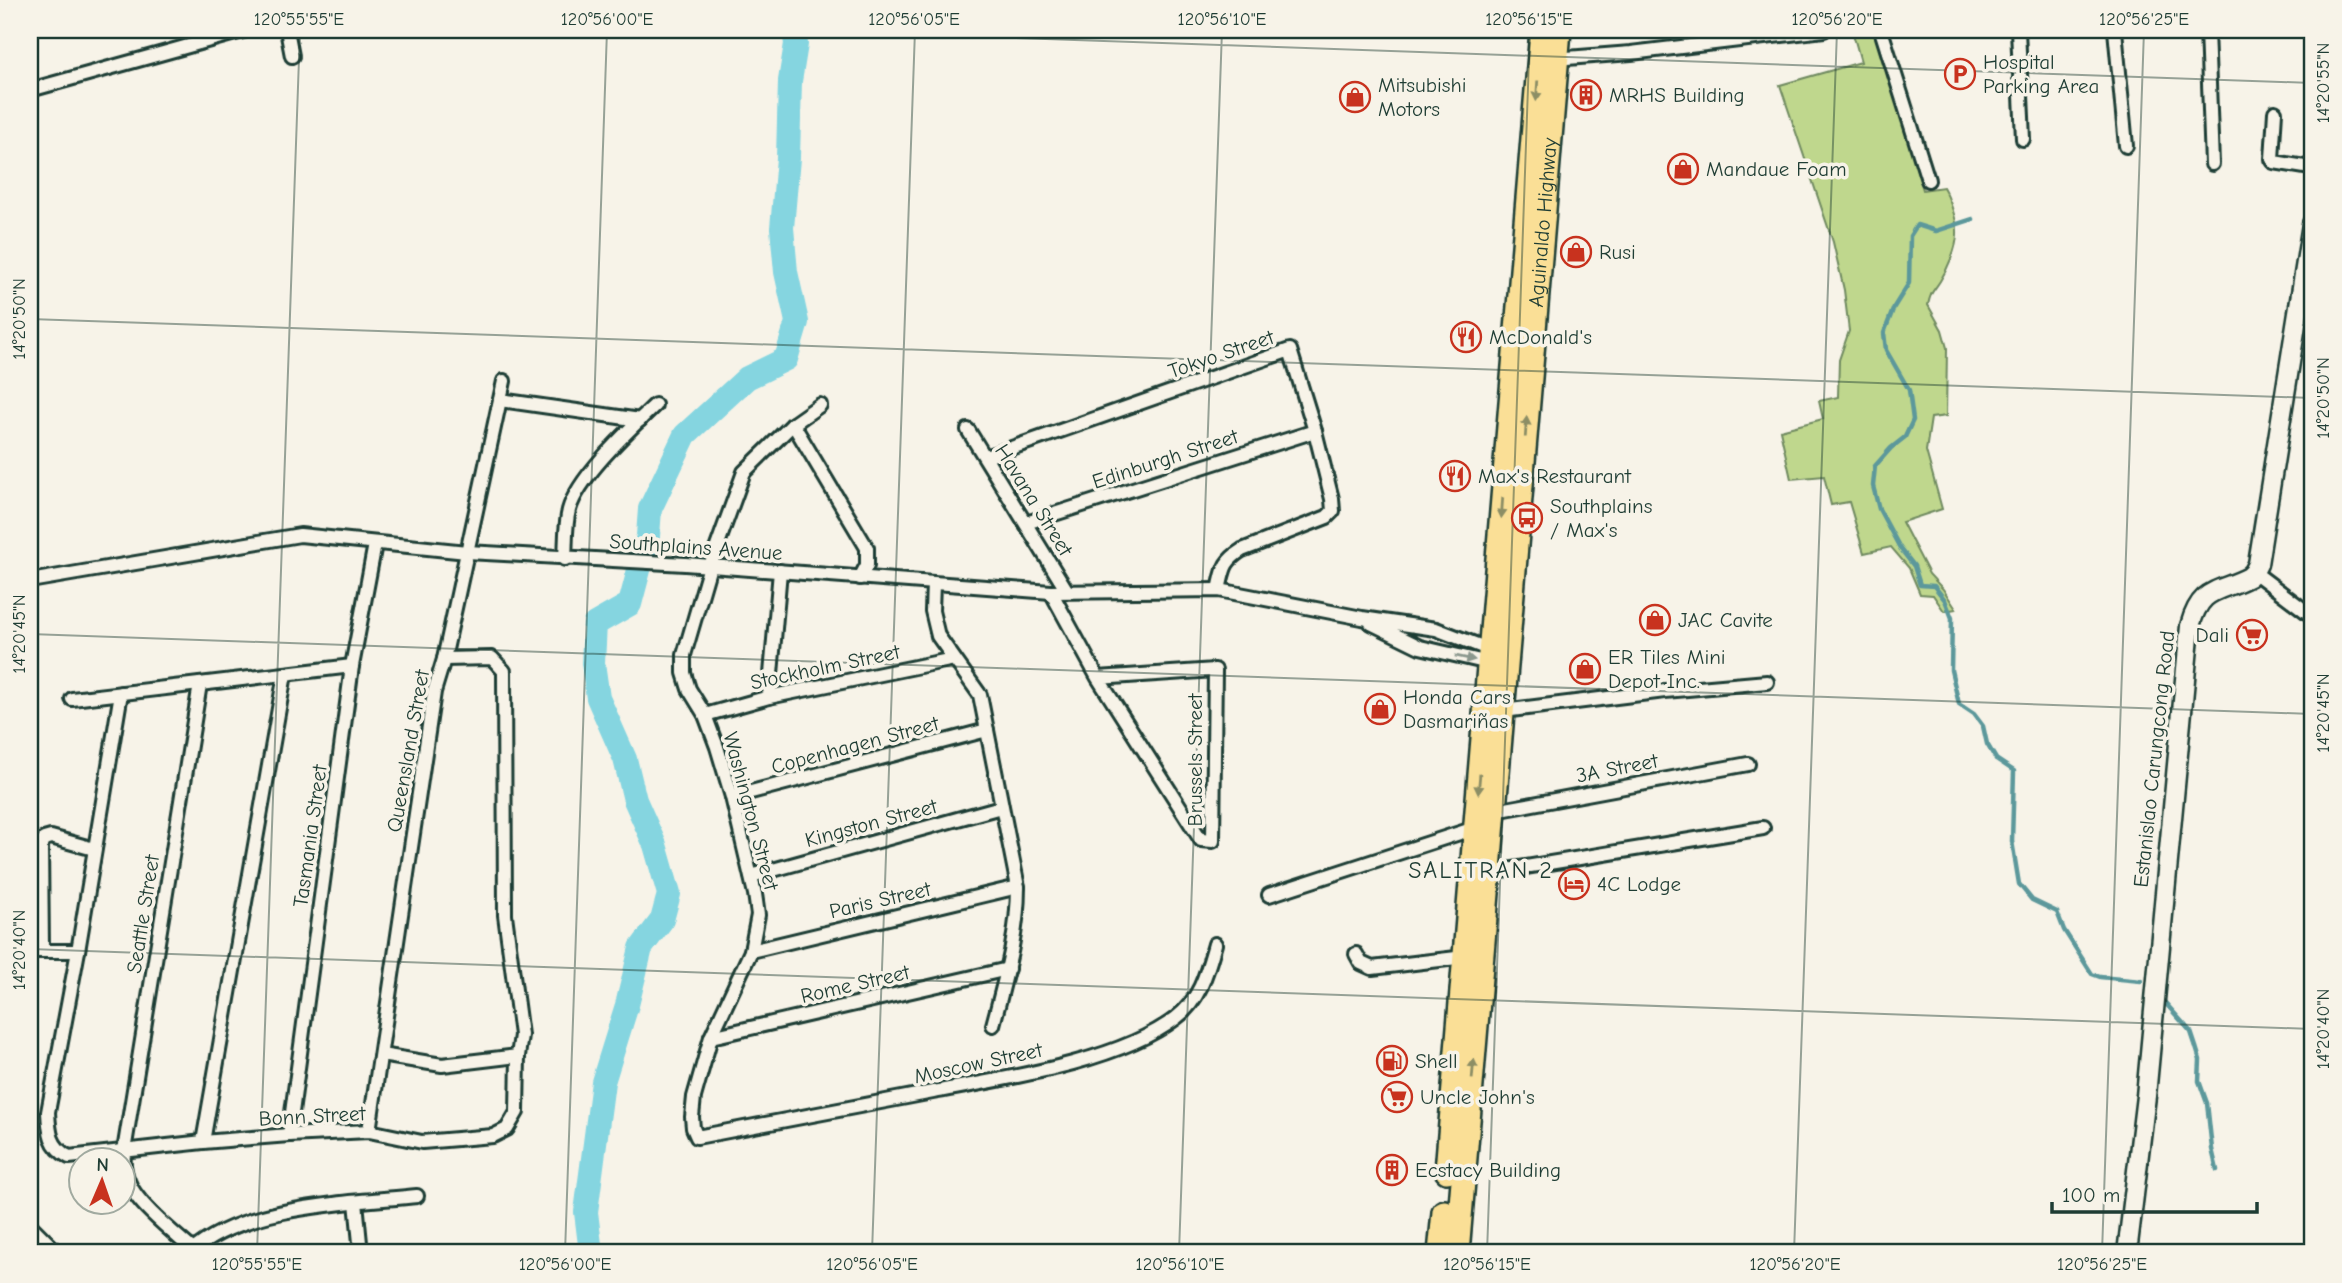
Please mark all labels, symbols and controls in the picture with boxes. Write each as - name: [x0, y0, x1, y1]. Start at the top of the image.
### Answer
- text: 120°55'55"E: [254, 9, 344, 30]
- text: 120°56'00"E: [561, 9, 654, 30]
- text: 120°56'05"E: [868, 9, 960, 30]
- text: 120°56'10"E: [1178, 9, 1267, 30]
- text: 120°56'15"E: [1485, 9, 1573, 30]
- text: 120°56'20"E: [1791, 9, 1883, 30]
- text: 120°56'25"E: [2099, 9, 2189, 30]
- text: 14°20'55"N: [2313, 43, 2334, 123]
- place label: Hospital Parking Area: [1983, 50, 2099, 98]
- parking icon: Hospital Parking Area: [1943, 57, 1977, 91]
- place label: Mitsubishi Motors: [1378, 73, 1467, 121]
- building icon: MRHS Building: [1569, 78, 1603, 112]
- shop icon: Mitsubishi Motors: [1338, 80, 1372, 114]
- one-way arrow: [1532, 80, 1543, 102]
- place label: MRHS Building: [1609, 83, 1745, 107]
- street label: Aguinaldo Highway: [1524, 136, 1562, 308]
- shop icon: Mandaue Foam: [1666, 152, 1700, 186]
- place label: Mandaue Foam: [1706, 157, 1847, 181]
- shop icon: Rusi: [1559, 235, 1593, 269]
- place label: Rusi: [1599, 240, 1636, 264]
- text: 14°20'50"N: [9, 278, 30, 360]
- restaurant icon: McDonald's: [1449, 320, 1483, 354]
- street label: Tokyo Street: [1165, 324, 1278, 383]
- place label: McDonald's: [1489, 325, 1592, 349]
- text: 14°20'50"N: [2313, 357, 2334, 439]
- one-way arrow: [1521, 416, 1532, 438]
- street label: Edinburgh Street: [1089, 424, 1242, 494]
- street label: Havana Street: [990, 440, 1078, 561]
- restaurant icon: Max's Restaurant: [1438, 459, 1472, 493]
- place label: Max's Restaurant: [1478, 464, 1632, 488]
- place label: Southplains / Max's: [1550, 494, 1652, 542]
- one-way arrow: [1496, 497, 1507, 519]
- bus stop icon: Southplains / Max's: [1510, 501, 1544, 535]
- street label: Southplains Avenue: [609, 529, 783, 565]
- text: 14°20'45"N: [9, 594, 30, 674]
- shop icon: JAC Cavite: [1638, 603, 1672, 637]
- place label: JAC Cavite: [1678, 608, 1773, 632]
- supermarket icon: Dali: [2235, 618, 2269, 652]
- place label: Dali: [2196, 623, 2229, 647]
- street label: Estanislao Carungcong Road: [2129, 629, 2179, 889]
- street label: Stockholm Street: [748, 639, 903, 695]
- place label: ER Tiles Mini Depot Inc.: [1608, 645, 1726, 693]
- one-way arrow: [1454, 652, 1476, 663]
- shop icon: ER Tiles Mini Depot Inc.: [1568, 652, 1602, 686]
- street label: Queensland Street: [382, 667, 434, 834]
- text: 14°20'45"N: [2313, 673, 2334, 753]
- place label: Honda Cars Dasmariñas: [1403, 685, 1511, 733]
- shop icon: Honda Cars Dasmariñas: [1363, 692, 1397, 726]
- street label: Brussels Street: [1183, 693, 1207, 826]
- street label: Copenhagen Street: [769, 711, 942, 779]
- street label: Washington Street: [718, 729, 784, 894]
- street label: 3A Street: [1574, 748, 1661, 788]
- street label: Tasmania Street: [288, 762, 332, 909]
- one-way arrow: [1473, 773, 1484, 795]
- street label: Kingston Street: [802, 794, 941, 852]
- street label: Seattle Street: [122, 852, 164, 975]
- district label: SALITRAN 2: [1408, 856, 1554, 884]
- hotel icon: 4C Lodge: [1557, 867, 1591, 901]
- place label: 4C Lodge: [1597, 872, 1681, 896]
- street label: Paris Street: [827, 876, 934, 923]
- text: 14°20'40"N: [9, 910, 30, 990]
- street label: Rome Street: [798, 960, 913, 1008]
- text: 14°20'40"N: [2313, 989, 2334, 1069]
- street label: Moscow Street: [912, 1037, 1045, 1088]
- fuel station icon: Shell: [1375, 1044, 1409, 1078]
- place label: Shell: [1415, 1049, 1458, 1073]
- one-way arrow: [1468, 1058, 1479, 1080]
- supermarket icon: Uncle John's: [1380, 1080, 1414, 1114]
- place label: Uncle John's: [1420, 1085, 1535, 1109]
- street label: Bonn Street: [258, 1101, 367, 1131]
- north arrow: [66, 1146, 136, 1216]
- building icon: Ecstacy Building: [1375, 1153, 1409, 1187]
- text: N: [96, 1154, 109, 1176]
- place label: Ecstacy Building: [1415, 1158, 1561, 1182]
- scale bar: [2052, 1171, 2256, 1215]
- text: 100 m: [2062, 1183, 2120, 1207]
- text: 120°55'55"E: [212, 1254, 302, 1275]
- text: 120°56'00"E: [519, 1254, 612, 1275]
- text: 120°56'05"E: [826, 1254, 918, 1275]
- text: 120°56'10"E: [1136, 1254, 1225, 1275]
- text: 120°56'15"E: [1443, 1254, 1531, 1275]
- text: 120°56'20"E: [1749, 1254, 1841, 1275]
- text: 120°56'25"E: [2057, 1254, 2147, 1275]

